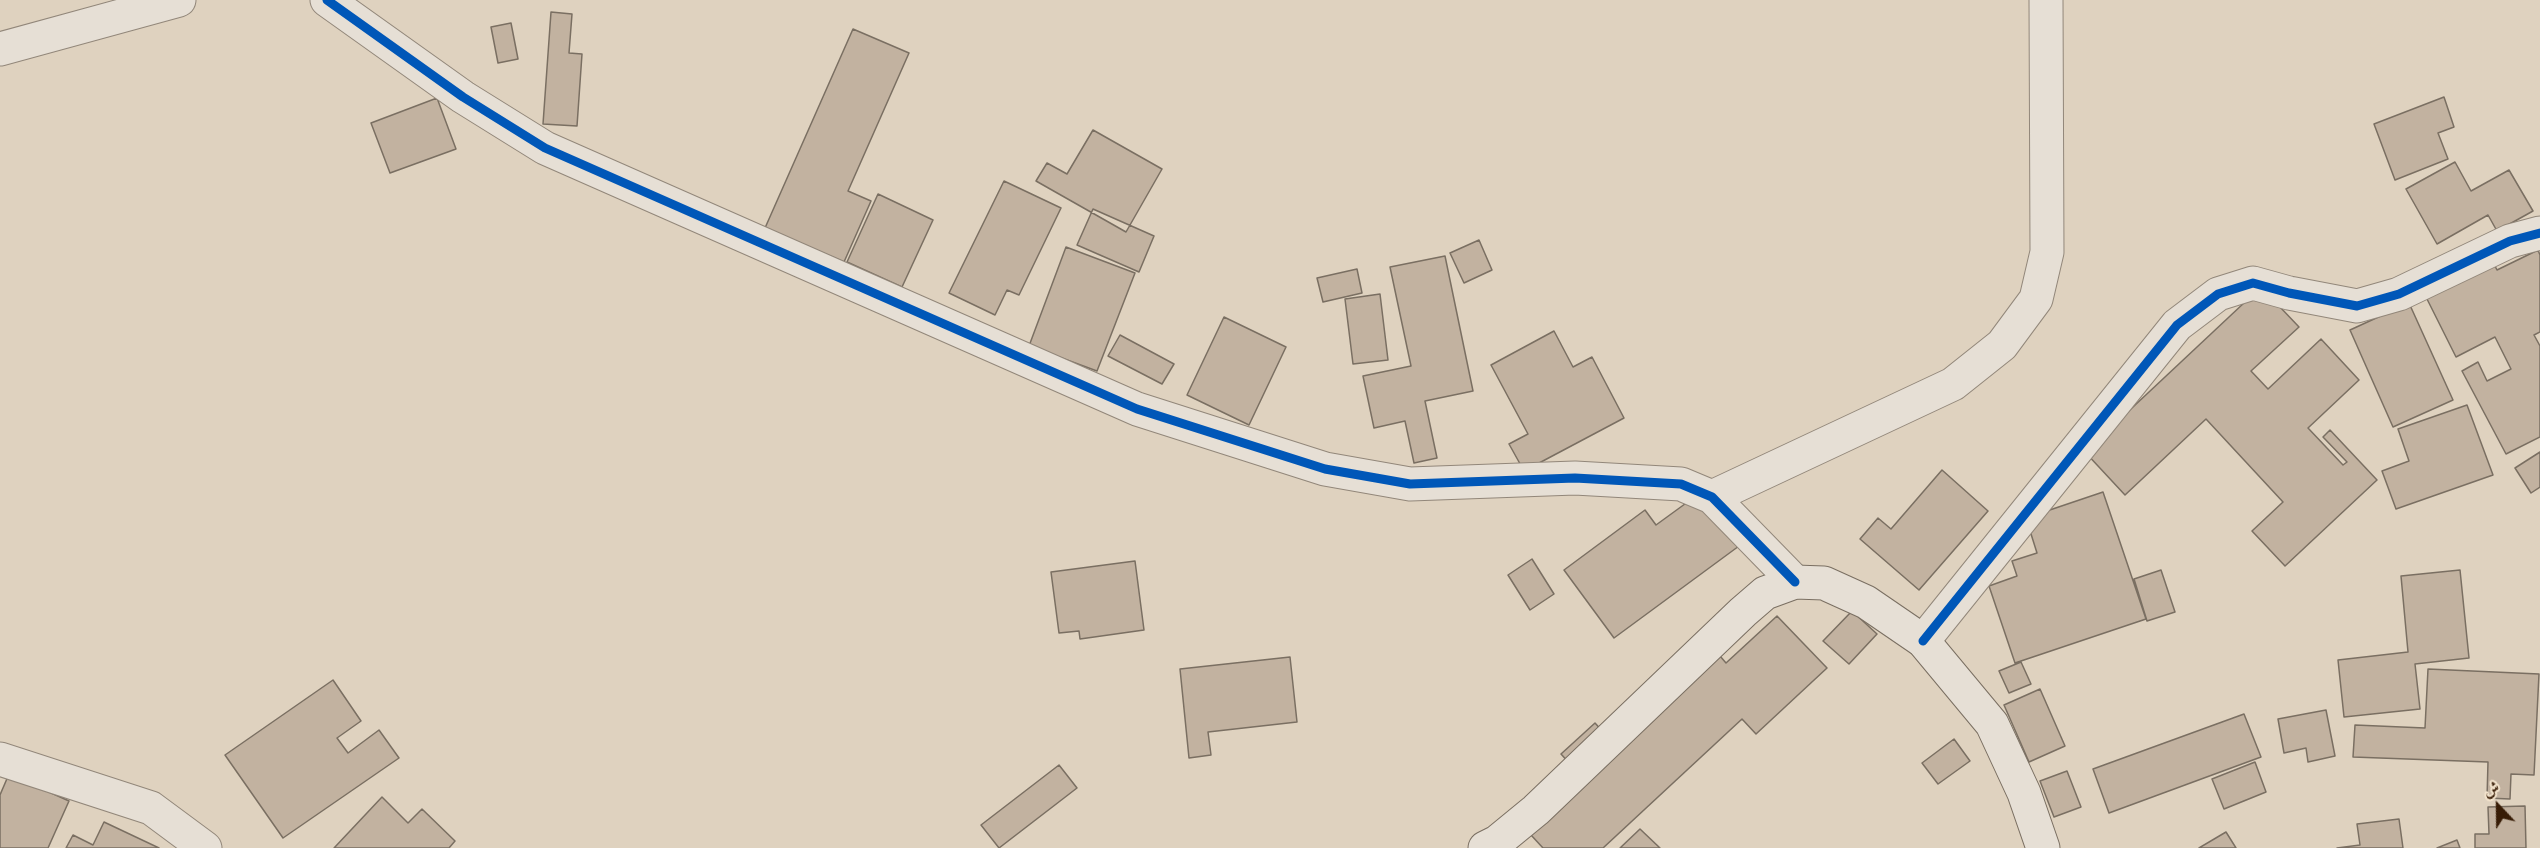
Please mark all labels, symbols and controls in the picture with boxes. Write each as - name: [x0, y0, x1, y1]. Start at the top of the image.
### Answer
- north arrow: [2468, 776, 2528, 836]
- text: ش: [2480, 777, 2502, 801]

